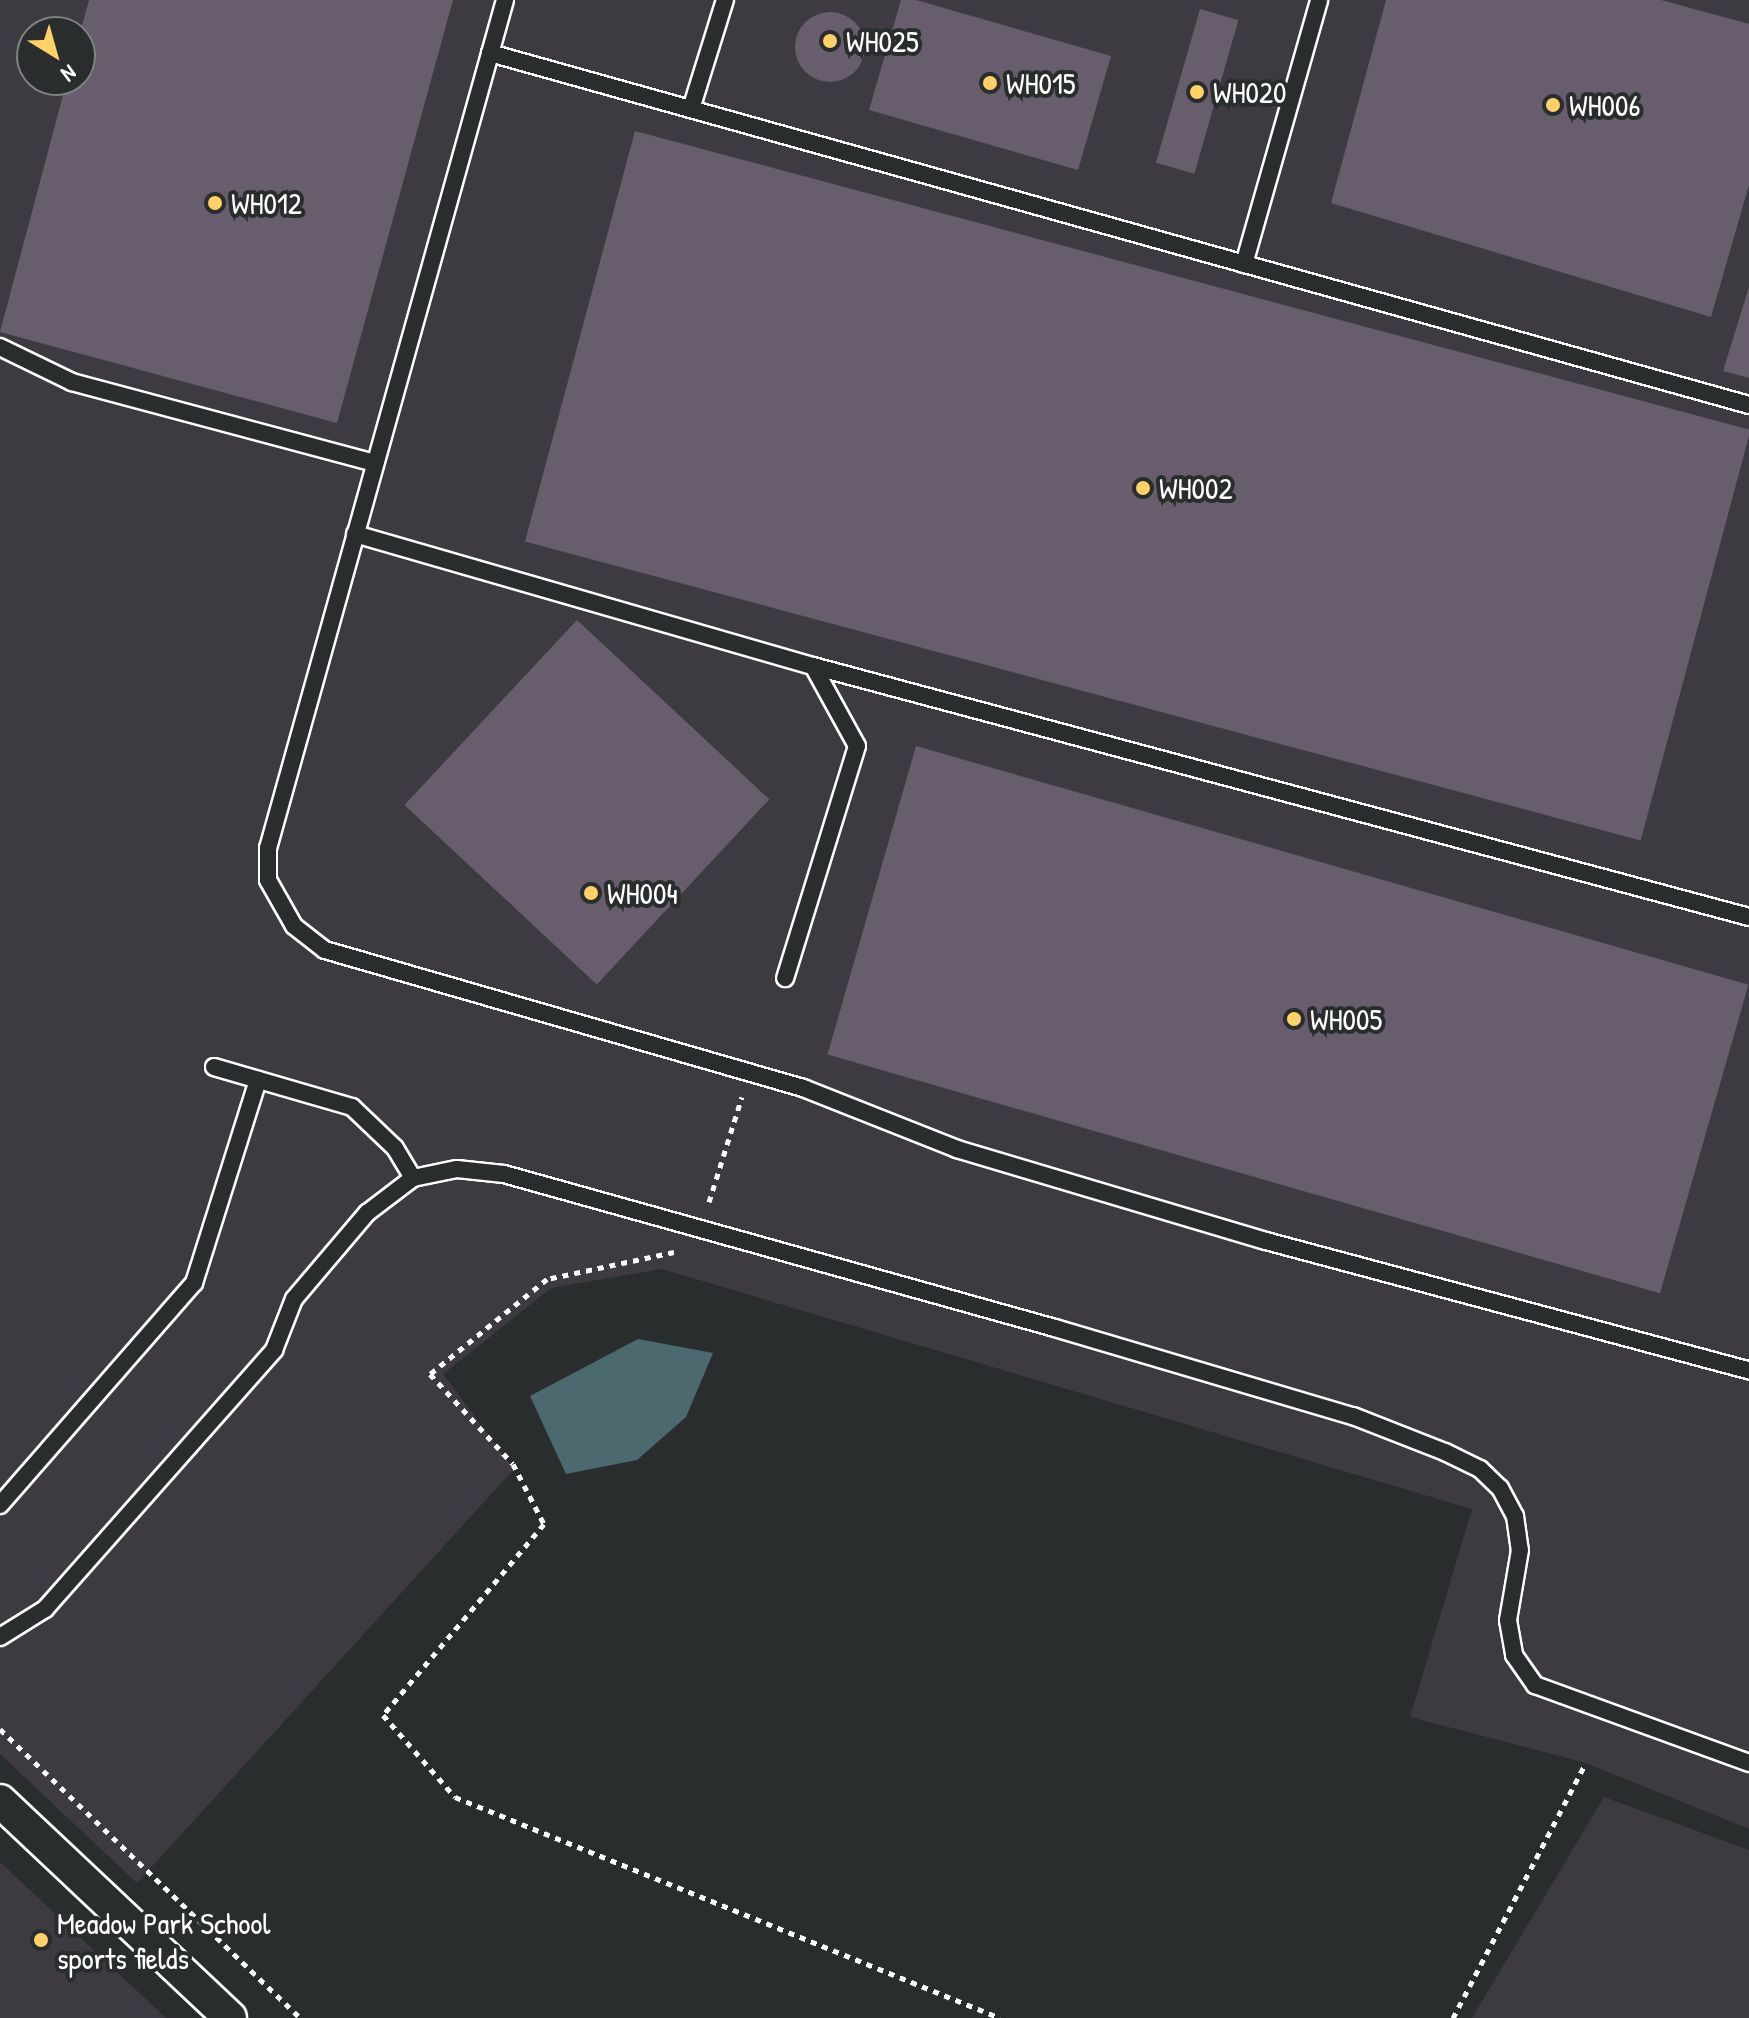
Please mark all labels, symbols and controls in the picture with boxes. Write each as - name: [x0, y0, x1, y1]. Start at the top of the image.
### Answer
- north arrow: [16, 16, 96, 96]
- place label: WH025: [846, 23, 919, 59]
- marker: WH025: [821, 32, 839, 50]
- text: N: [56, 58, 83, 89]
- place label: WH015: [1006, 65, 1076, 101]
- marker: WH015: [981, 74, 999, 92]
- place label: WH020: [1213, 74, 1286, 110]
- marker: WH020: [1188, 83, 1206, 101]
- place label: WH006: [1569, 87, 1640, 123]
- marker: WH006: [1544, 96, 1562, 114]
- place label: WH012: [231, 185, 302, 221]
- marker: WH012: [206, 194, 224, 212]
- place label: WH002: [1159, 470, 1232, 506]
- marker: WH002: [1134, 479, 1152, 497]
- place label: WH004: [607, 875, 678, 911]
- marker: WH004: [582, 884, 600, 902]
- place label: WH005: [1310, 1001, 1382, 1037]
- marker: WH005: [1285, 1010, 1303, 1028]
- place label: Meadow Park School sports fields: [57, 1905, 270, 1976]
- marker: Meadow Park School sports fields: [32, 1931, 50, 1949]

